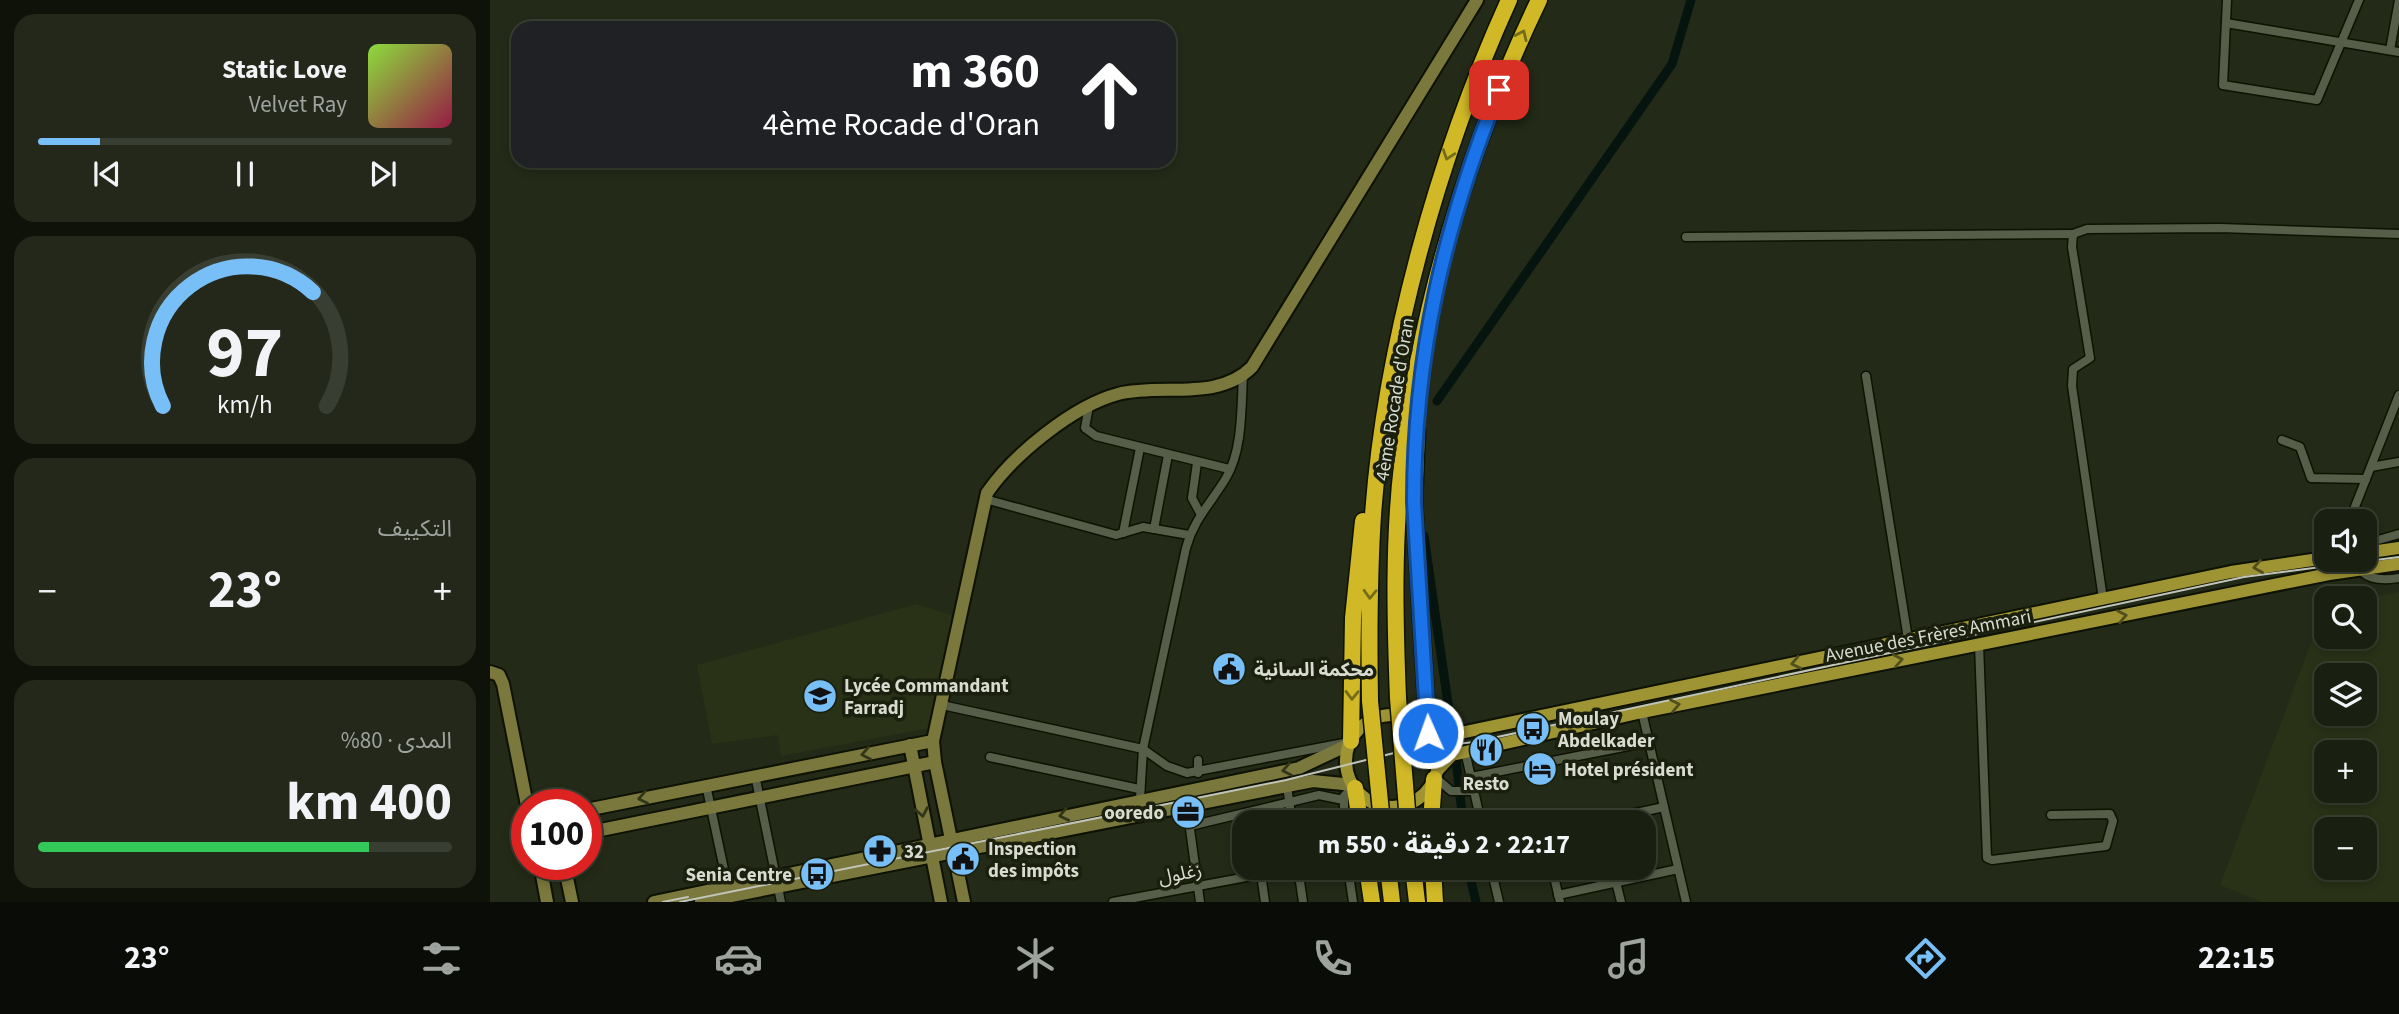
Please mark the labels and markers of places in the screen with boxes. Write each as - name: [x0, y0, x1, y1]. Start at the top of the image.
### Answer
- pin: [1469, 60, 1529, 120]
- public building icon: محكمة السانية: [1210, 650, 1248, 688]
- place label: محكمة السانية: [1254, 657, 1374, 684]
- place label: Lycée Commandant Farradj: [844, 673, 1009, 722]
- school or university icon: Lycée Commandant Farradj: [801, 677, 839, 715]
- place label: Moulay Abdelkader: [1557, 706, 1655, 755]
- bus stop icon: Moulay Abdelkader: [1514, 710, 1552, 748]
- restaurant icon: Resto: [1467, 731, 1505, 769]
- hotel icon: Hotel président: [1521, 750, 1559, 788]
- place label: Hotel président: [1564, 757, 1694, 784]
- place label: Resto: [1463, 771, 1509, 798]
- office icon: ooredo: [1169, 793, 1207, 831]
- place label: ooredo: [1104, 800, 1164, 827]
- pharmacy icon: 32: [861, 832, 899, 870]
- place label: Inspection des impôts: [988, 836, 1079, 885]
- place label: 32: [904, 839, 924, 866]
- public building icon: Inspection des impôts: [944, 840, 982, 878]
- bus stop icon: Senia Centre: [798, 855, 836, 893]
- place label: Senia Centre: [685, 862, 792, 889]

